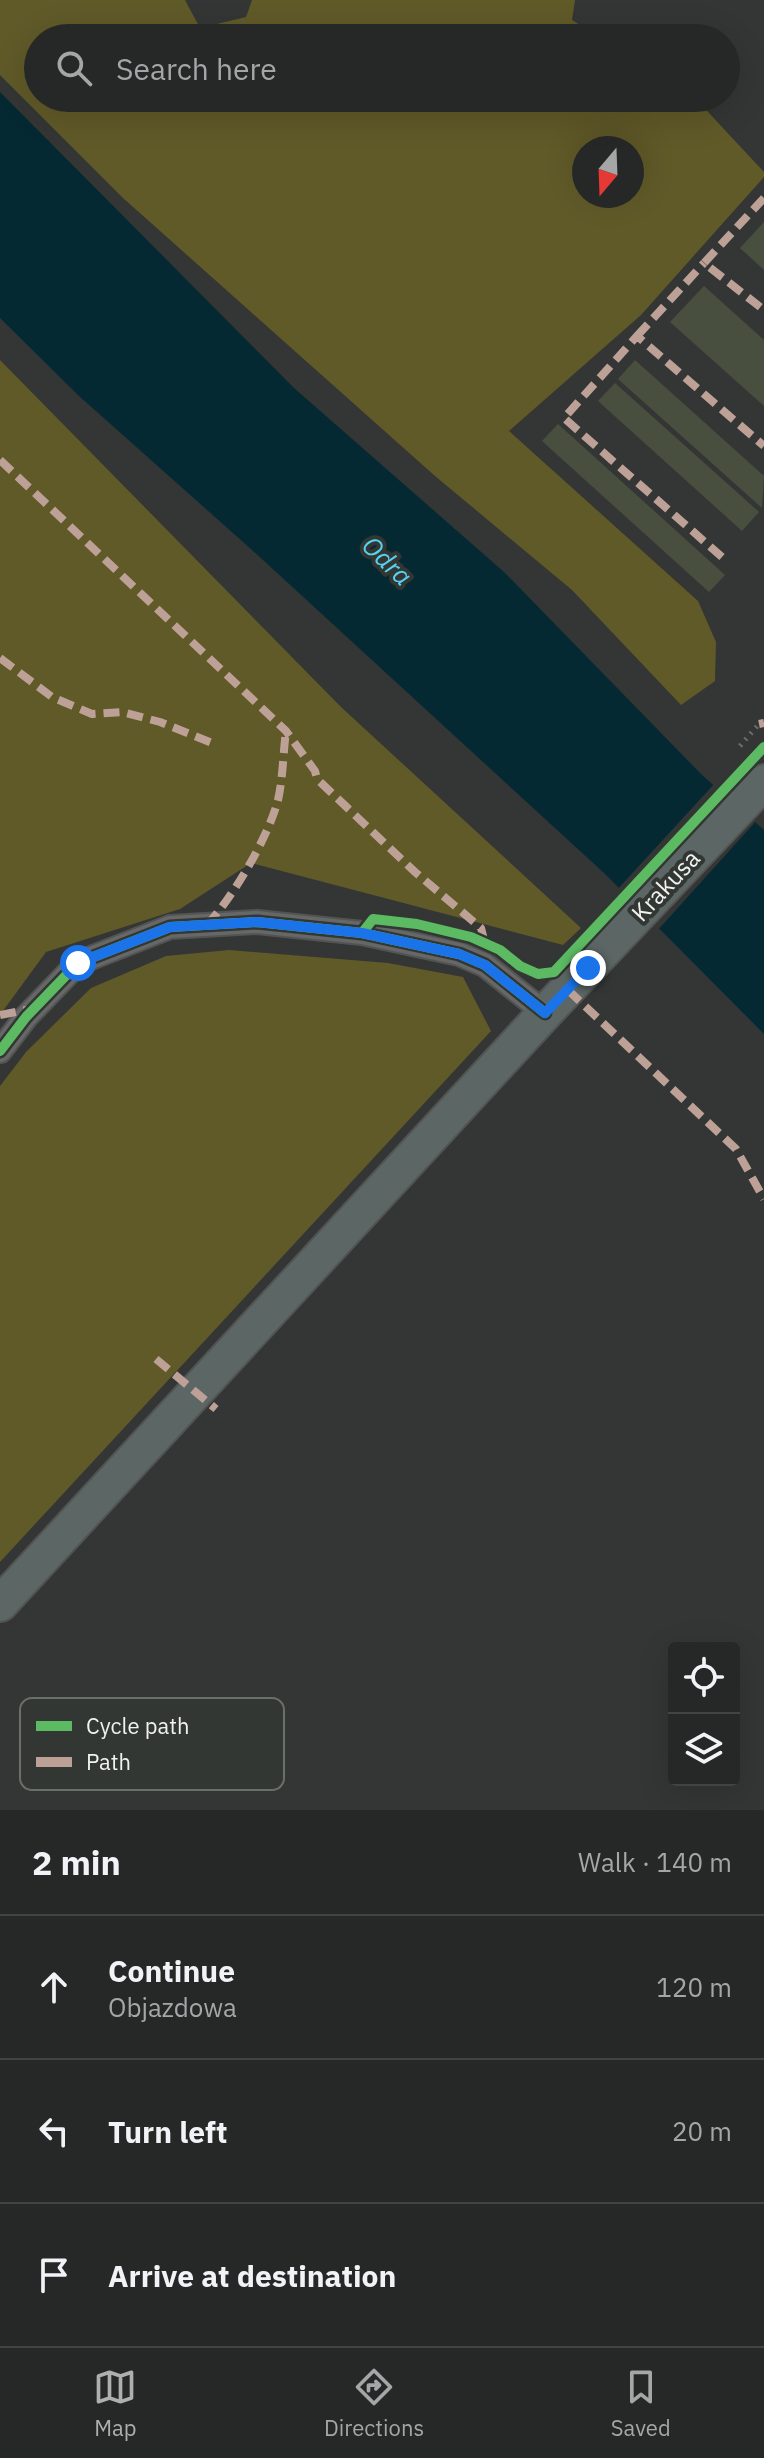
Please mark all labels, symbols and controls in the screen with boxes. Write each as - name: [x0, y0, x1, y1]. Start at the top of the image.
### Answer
- search box: [24, 24, 740, 112]
- icon: search: [52, 46, 96, 90]
- text: Search here: [116, 49, 277, 88]
- north arrow: [572, 136, 644, 208]
- water label: Odra: [355, 528, 420, 592]
- street label: Krakusa: [624, 842, 707, 928]
- route start: [60, 945, 96, 981]
- route end: [570, 950, 606, 986]
- map controls: [668, 1642, 740, 1786]
- button: locate: [668, 1642, 740, 1714]
- legend: [20, 1698, 284, 1790]
- text: Cycle path: [86, 1711, 190, 1740]
- button: layers: [668, 1714, 740, 1786]
- text: Path: [86, 1747, 131, 1776]
- text: 2 min: [32, 1840, 121, 1884]
- text: Walk · 140 m: [578, 1845, 732, 1879]
- text: Continue: [108, 1951, 235, 1990]
- icon: ahead: [32, 1965, 76, 2009]
- text: 120 m: [656, 1970, 732, 2004]
- text: Objazdowa: [108, 1990, 237, 2024]
- icon: left: [32, 2109, 76, 2153]
- text: Turn left: [108, 2112, 227, 2151]
- text: 20 m: [672, 2114, 732, 2148]
- icon: arrive: [32, 2253, 76, 2297]
- text: Arrive at destination: [108, 2256, 396, 2295]
- tab: Map: [93, 2365, 137, 2442]
- tab: Directions: [324, 2365, 424, 2442]
- tab: Saved: [611, 2365, 671, 2442]

